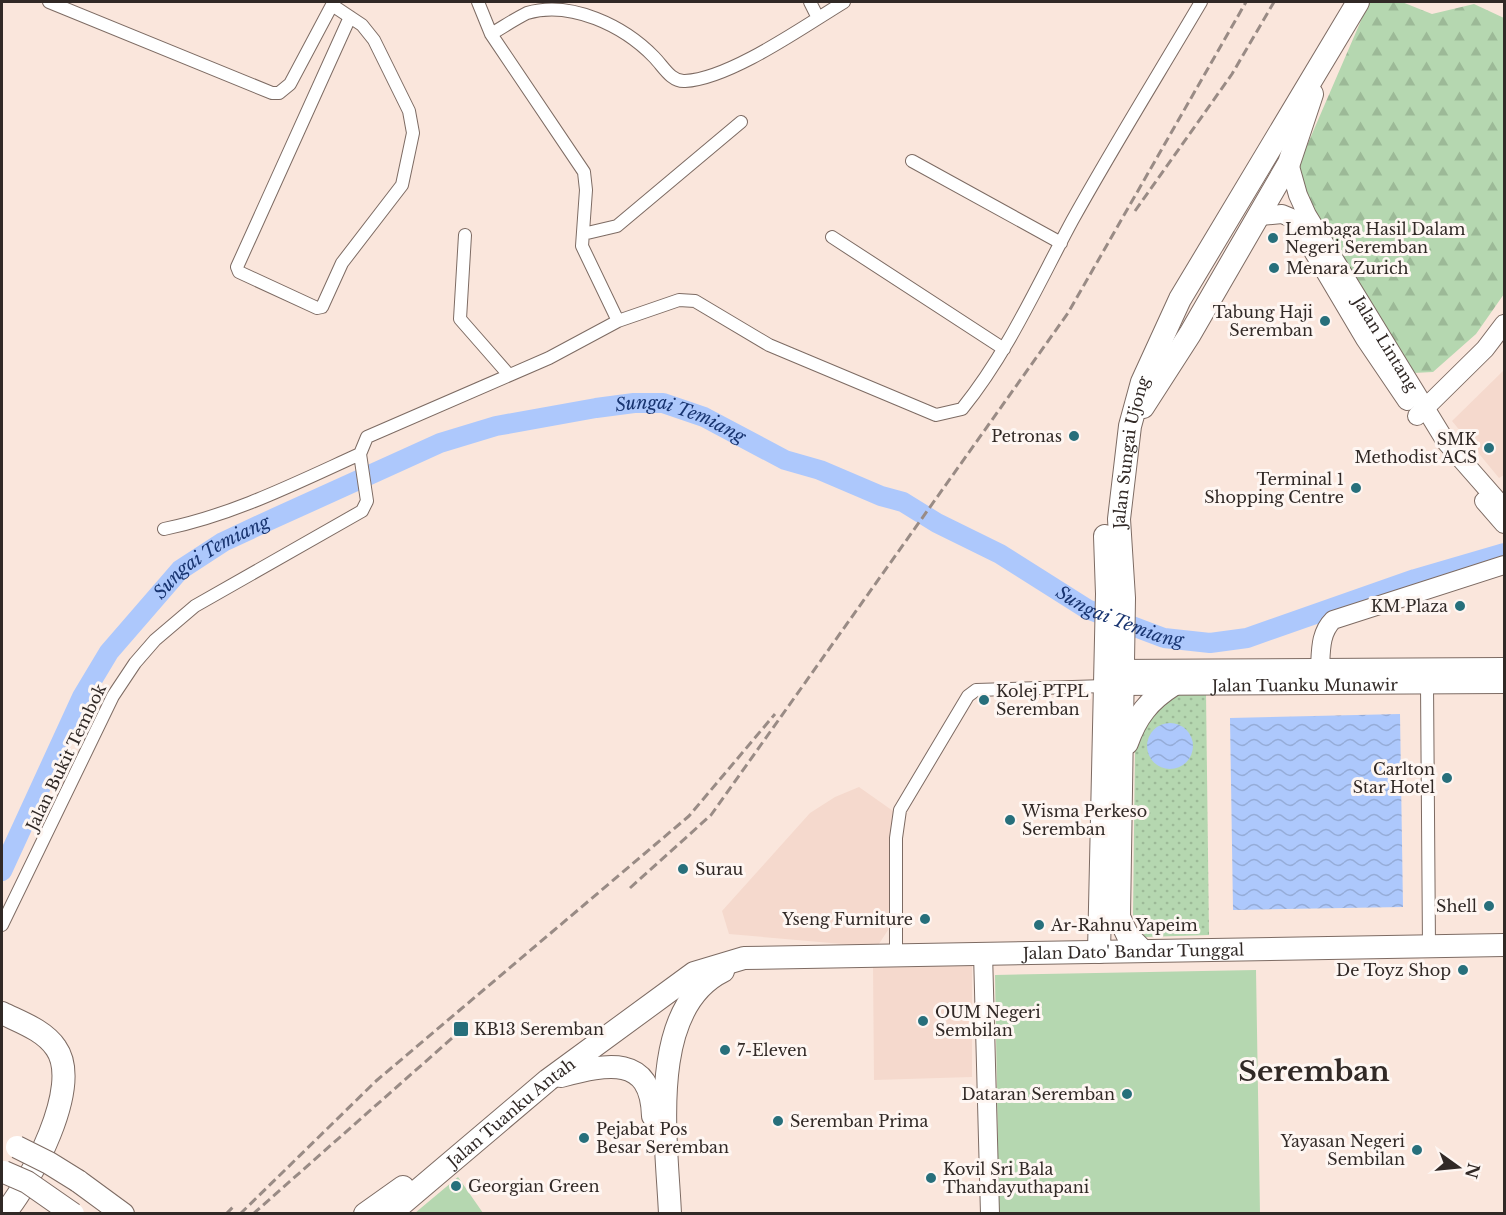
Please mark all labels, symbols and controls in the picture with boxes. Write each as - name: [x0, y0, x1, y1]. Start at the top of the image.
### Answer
- place label: Lembaga Hasil Dalam Negeri Seremban: [1285, 219, 1465, 257]
- marker: Lembaga Hasil Dalam Negeri Seremban: [1266, 231, 1280, 245]
- place label: Menara Zurich: [1286, 258, 1409, 278]
- marker: Menara Zurich: [1267, 261, 1281, 275]
- street label: Jalan Lintang: [1348, 291, 1423, 395]
- place label: Tabung Haji Seremban: [1213, 302, 1314, 340]
- marker: Tabung Haji Seremban: [1318, 314, 1332, 328]
- street label: Jalan Sungai Ujong: [1109, 372, 1154, 531]
- water label: Sungai Temiang: [614, 392, 750, 448]
- place label: Petronas: [991, 426, 1062, 446]
- marker: Petronas: [1067, 429, 1081, 443]
- place label: SMK Methodist ACS: [1355, 429, 1478, 467]
- marker: SMK Methodist ACS: [1482, 441, 1496, 455]
- place label: Terminal 1 Shopping Centre: [1204, 469, 1344, 507]
- marker: Terminal 1 Shopping Centre: [1349, 481, 1363, 495]
- water label: Sungai Temiang: [149, 510, 274, 603]
- water label: Sungai Temiang: [1052, 581, 1186, 651]
- place label: KM Plaza: [1371, 596, 1448, 616]
- marker: KM Plaza: [1453, 599, 1467, 613]
- street label: Jalan Tuanku Munawir: [1210, 675, 1398, 695]
- street label: Jalan Bukit Tembok: [21, 680, 110, 836]
- place label: Kolej PTPL Seremban: [996, 681, 1089, 719]
- marker: Kolej PTPL Seremban: [977, 693, 991, 707]
- place label: Carlton Star Hotel: [1353, 759, 1435, 797]
- marker: Carlton Star Hotel: [1440, 771, 1454, 785]
- place label: Wisma Perkeso Seremban: [1021, 801, 1147, 839]
- marker: Wisma Perkeso Seremban: [1003, 813, 1017, 827]
- place label: Surau: [695, 859, 744, 879]
- marker: Surau: [676, 862, 690, 876]
- place label: Shell: [1436, 896, 1477, 916]
- marker: Shell: [1482, 899, 1496, 913]
- place label: Yseng Furniture: [781, 909, 913, 929]
- marker: Yseng Furniture: [918, 912, 932, 926]
- place label: Ar-Rahnu Yapeim: [1050, 915, 1198, 935]
- marker: Ar-Rahnu Yapeim: [1032, 918, 1046, 932]
- street label: Jalan Dato' Bandar Tunggal: [1021, 939, 1244, 963]
- place label: De Toyz Shop: [1336, 960, 1451, 980]
- marker: De Toyz Shop: [1456, 963, 1470, 977]
- place label: OUM Negeri Sembilan: [935, 1002, 1041, 1040]
- marker: OUM Negeri Sembilan: [916, 1014, 930, 1028]
- place label: KB13 Seremban: [474, 1019, 604, 1039]
- marker: KB13 Seremban: [452, 1020, 470, 1038]
- place label: 7-Eleven: [737, 1040, 807, 1060]
- marker: 7-Eleven: [718, 1043, 732, 1057]
- street label: Jalan Tuanku Antah: [441, 1054, 579, 1173]
- district label: Seremban: [1238, 1054, 1390, 1089]
- place label: Dataran Seremban: [961, 1084, 1115, 1104]
- marker: Dataran Seremban: [1120, 1087, 1134, 1101]
- place label: Seremban Prima: [790, 1111, 928, 1131]
- marker: Seremban Prima: [771, 1114, 785, 1128]
- place label: Pejabat Pos Besar Seremban: [596, 1119, 729, 1157]
- marker: Pejabat Pos Besar Seremban: [577, 1131, 591, 1145]
- place label: Yayasan Negeri Sembilan: [1280, 1131, 1406, 1169]
- north arrow: [1428, 1137, 1488, 1197]
- marker: Yayasan Negeri Sembilan: [1410, 1143, 1424, 1157]
- place label: Kovil Sri Bala Thandayuthapani: [943, 1159, 1090, 1197]
- text: N: [1461, 1161, 1484, 1181]
- marker: Kovil Sri Bala Thandayuthapani: [924, 1171, 938, 1185]
- place label: Georgian Green: [468, 1176, 599, 1196]
- marker: Georgian Green: [449, 1179, 463, 1193]

